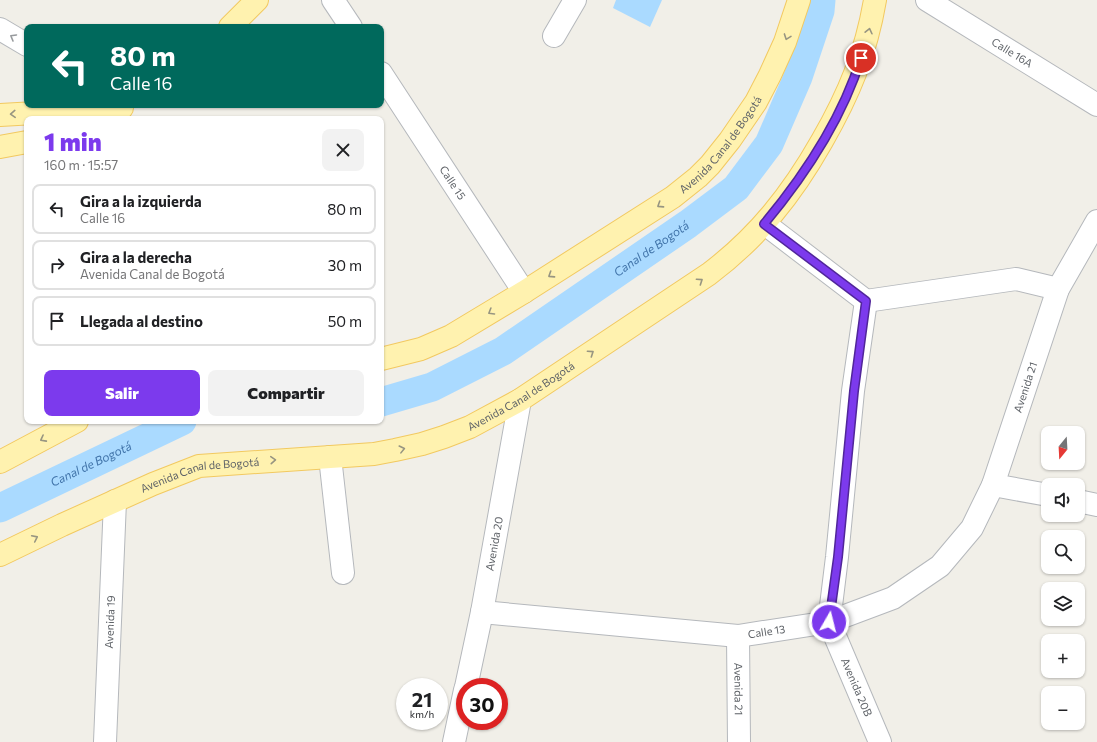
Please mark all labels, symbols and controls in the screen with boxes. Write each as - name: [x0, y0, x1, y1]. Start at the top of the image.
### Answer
- one-way arrow: [864, 28, 872, 34]
- one-way arrow: [783, 33, 792, 40]
- one-way arrow: [10, 35, 18, 42]
- street label: Calle 16A: [990, 35, 1035, 70]
- text: 80 m: [110, 38, 176, 72]
- icon: left: [44, 40, 96, 92]
- pin: [844, 41, 878, 75]
- icon: arrive: [850, 47, 872, 69]
- text: Calle 16: [110, 72, 172, 94]
- street label: Avenida Canal de Bogotá: [676, 94, 764, 196]
- one-way arrow: [10, 110, 16, 119]
- text: 1 min: [44, 127, 102, 156]
- button: close: [322, 129, 364, 171]
- text: 160 m · 15:57: [44, 157, 118, 173]
- street label: Calle 15: [437, 163, 469, 202]
- text: Gira a la izquierda: [80, 192, 202, 210]
- icon: left: [46, 198, 68, 220]
- text: 80 m: [327, 200, 362, 218]
- one-way arrow: [657, 200, 664, 208]
- text: Calle 16: [80, 210, 125, 226]
- water label: Canal de Bogotá: [611, 217, 692, 279]
- text: Gira a la derecha: [80, 248, 192, 266]
- icon: right: [46, 254, 68, 276]
- text: 30 m: [328, 256, 362, 274]
- text: Avenida Canal de Bogotá: [80, 266, 225, 282]
- one-way arrow: [548, 270, 555, 278]
- one-way arrow: [695, 279, 702, 286]
- one-way arrow: [488, 307, 495, 315]
- icon: arrive: [46, 310, 68, 332]
- text: Llegada al destino: [80, 312, 203, 330]
- text: 50 m: [328, 312, 362, 330]
- one-way arrow: [587, 350, 594, 357]
- street label: Avenida Canal de Bogotá: [465, 359, 577, 433]
- street label: Avenida 21: [1011, 360, 1039, 414]
- button: Salir: [44, 370, 200, 416]
- button: Compartir: [208, 370, 364, 416]
- north arrow: [1041, 426, 1085, 470]
- map controls: [1041, 426, 1085, 730]
- one-way arrow: [40, 435, 47, 442]
- water label: Canal de Bogotá: [48, 438, 134, 489]
- one-way arrow: [399, 445, 405, 453]
- street label: Avenida Canal de Bogotá: [138, 455, 260, 495]
- one-way arrow: [270, 456, 276, 465]
- button: sound: [1041, 478, 1085, 522]
- street label: Avenida 20: [482, 515, 505, 572]
- button: search: [1041, 530, 1085, 574]
- one-way arrow: [31, 535, 38, 543]
- button: layers: [1041, 582, 1085, 626]
- street label: Avenida 19: [102, 595, 117, 649]
- position arrow: [808, 601, 850, 643]
- street label: Calle 13: [747, 622, 786, 640]
- button: +: [1041, 634, 1085, 678]
- street label: Avenida 20B: [839, 656, 875, 718]
- street label: Avenida 21: [732, 663, 746, 715]
- speed limit sign: 30: [456, 678, 508, 730]
- button: −: [1041, 686, 1085, 730]
- text: 21: [412, 687, 432, 711]
- text: km/h: [410, 708, 434, 720]

